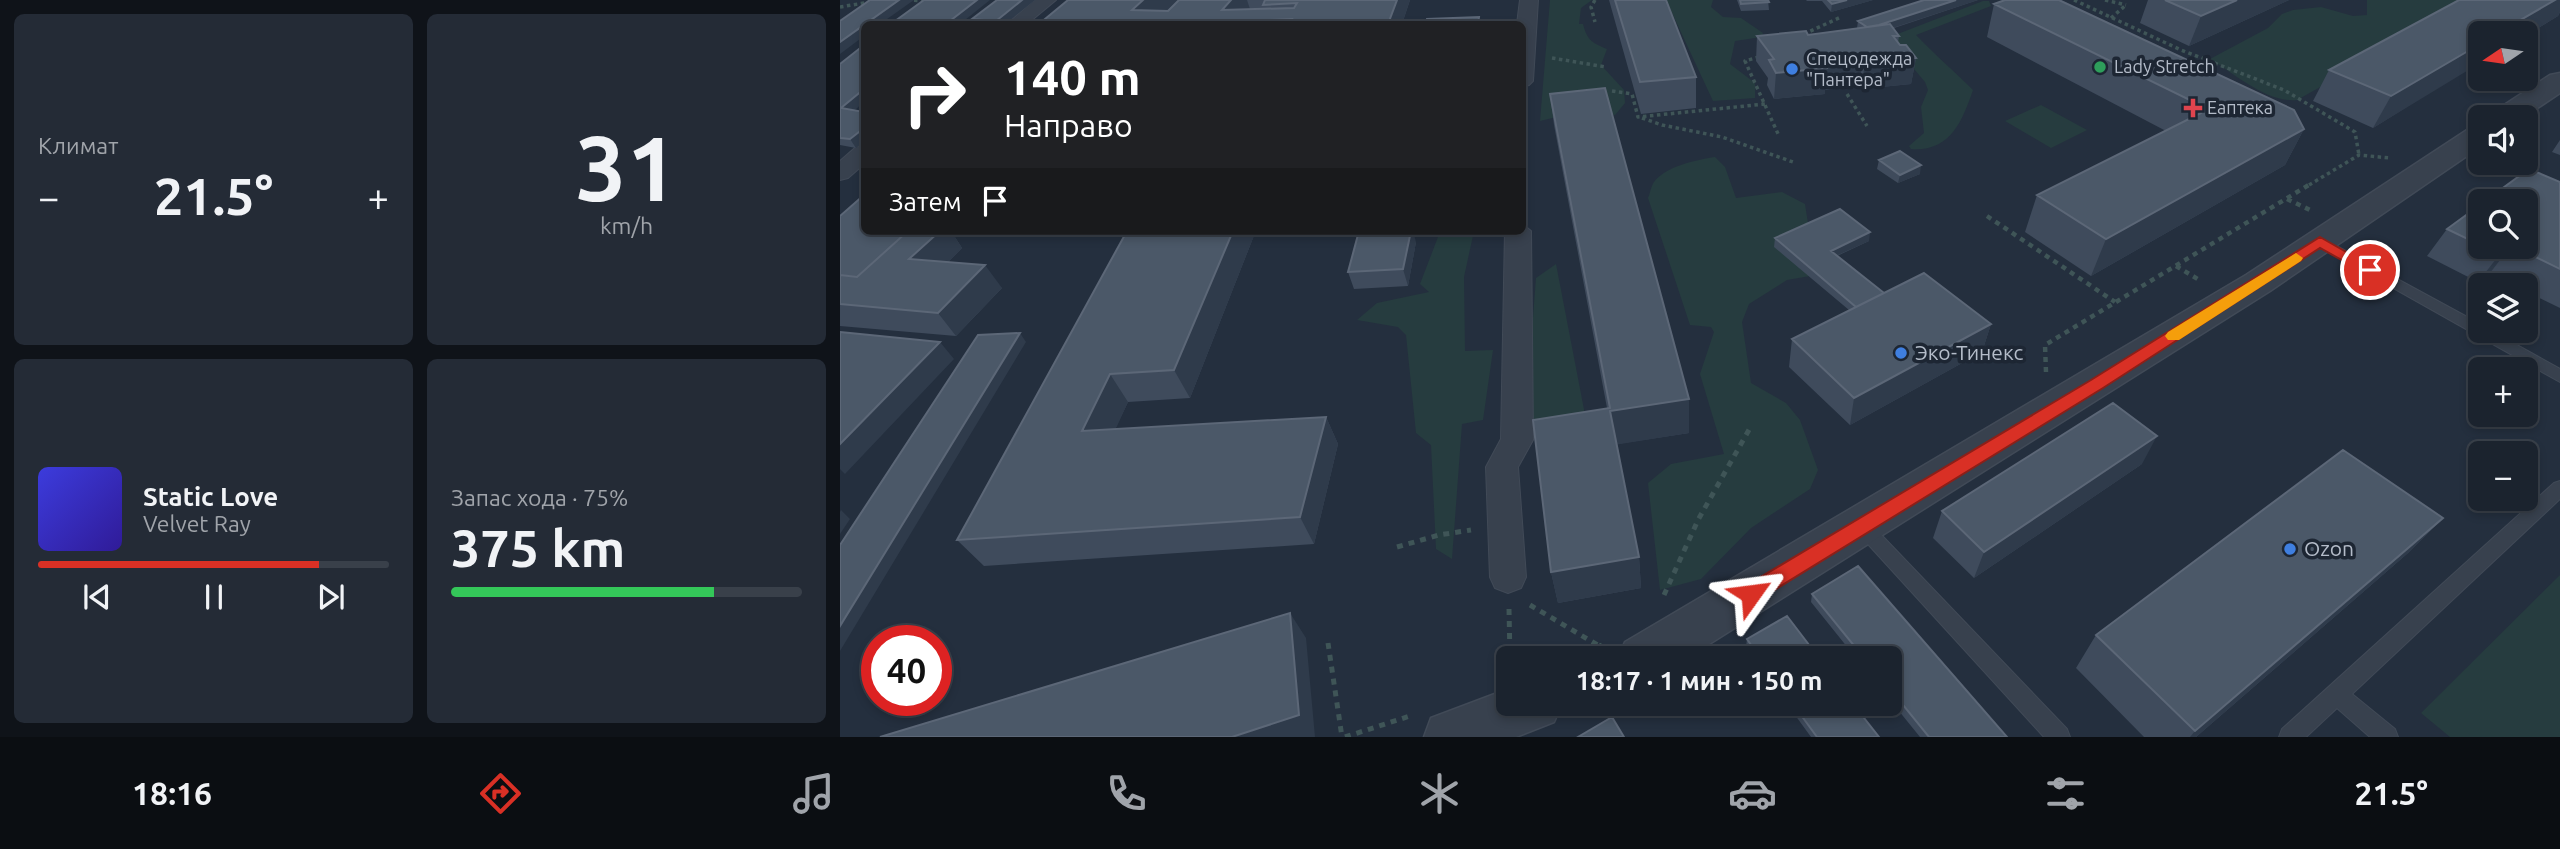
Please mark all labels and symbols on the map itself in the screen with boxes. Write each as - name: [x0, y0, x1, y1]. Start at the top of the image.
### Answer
- north arrow: [2468, 21, 2538, 91]
- place label: Спецодежда "Пантера": [1806, 48, 1912, 89]
- place label: Lady Stretch: [2114, 56, 2215, 76]
- marker: Lady Stretch: [2092, 59, 2108, 75]
- marker: Спецодежда "Пантера": [1784, 61, 1800, 77]
- place label: Еаптека: [2207, 97, 2273, 117]
- marker: Еаптека: [2185, 100, 2201, 116]
- pin: [2340, 240, 2400, 300]
- place label: Эко-Тинекс: [1915, 340, 2023, 364]
- marker: Эко-Тинекс: [1893, 345, 1909, 361]
- place label: Ozon: [2304, 536, 2354, 560]
- marker: Ozon: [2282, 541, 2298, 557]
- position arrow: [1714, 557, 1788, 631]
- speed limit sign: 40: [861, 625, 952, 716]

